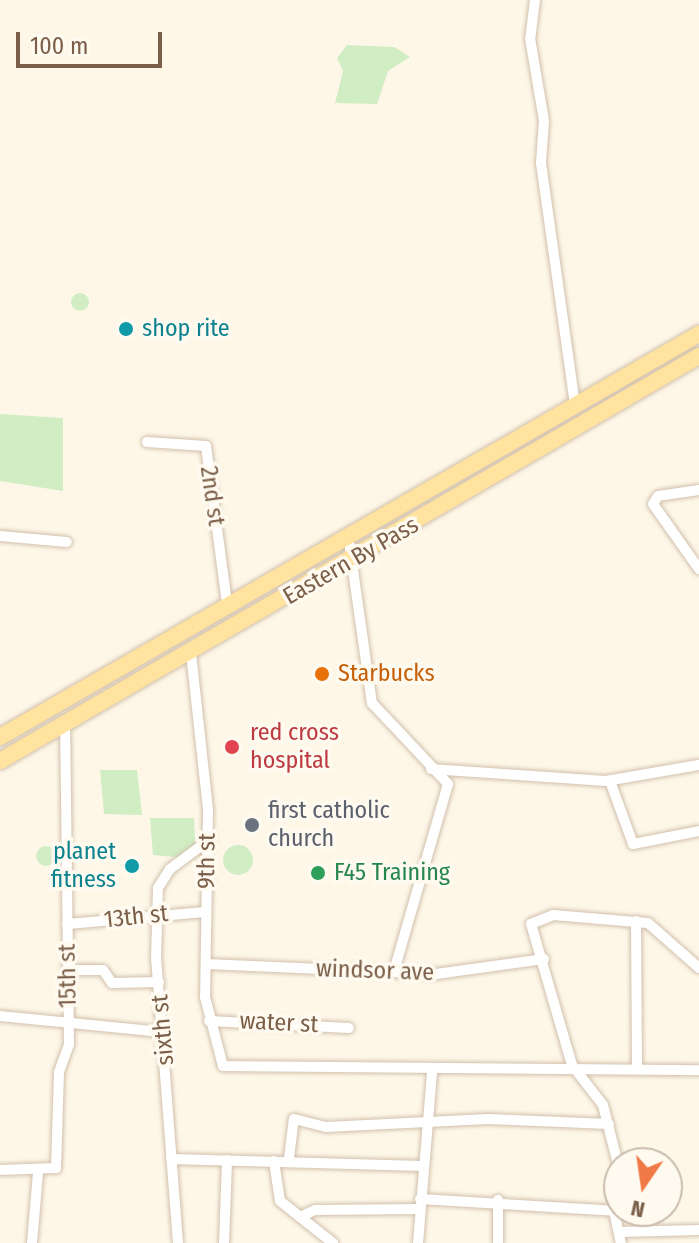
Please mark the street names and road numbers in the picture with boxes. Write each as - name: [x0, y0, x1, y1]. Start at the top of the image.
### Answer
- street label: 2nd st: [194, 464, 230, 528]
- street label: Eastern By Pass: [278, 511, 424, 611]
- street label: 9th st: [192, 833, 222, 889]
- street label: 13th st: [102, 899, 170, 935]
- street label: 15th st: [53, 944, 83, 1008]
- street label: windsor ave: [316, 955, 434, 987]
- street label: sixth st: [146, 993, 180, 1067]
- street label: water st: [239, 1007, 319, 1039]

